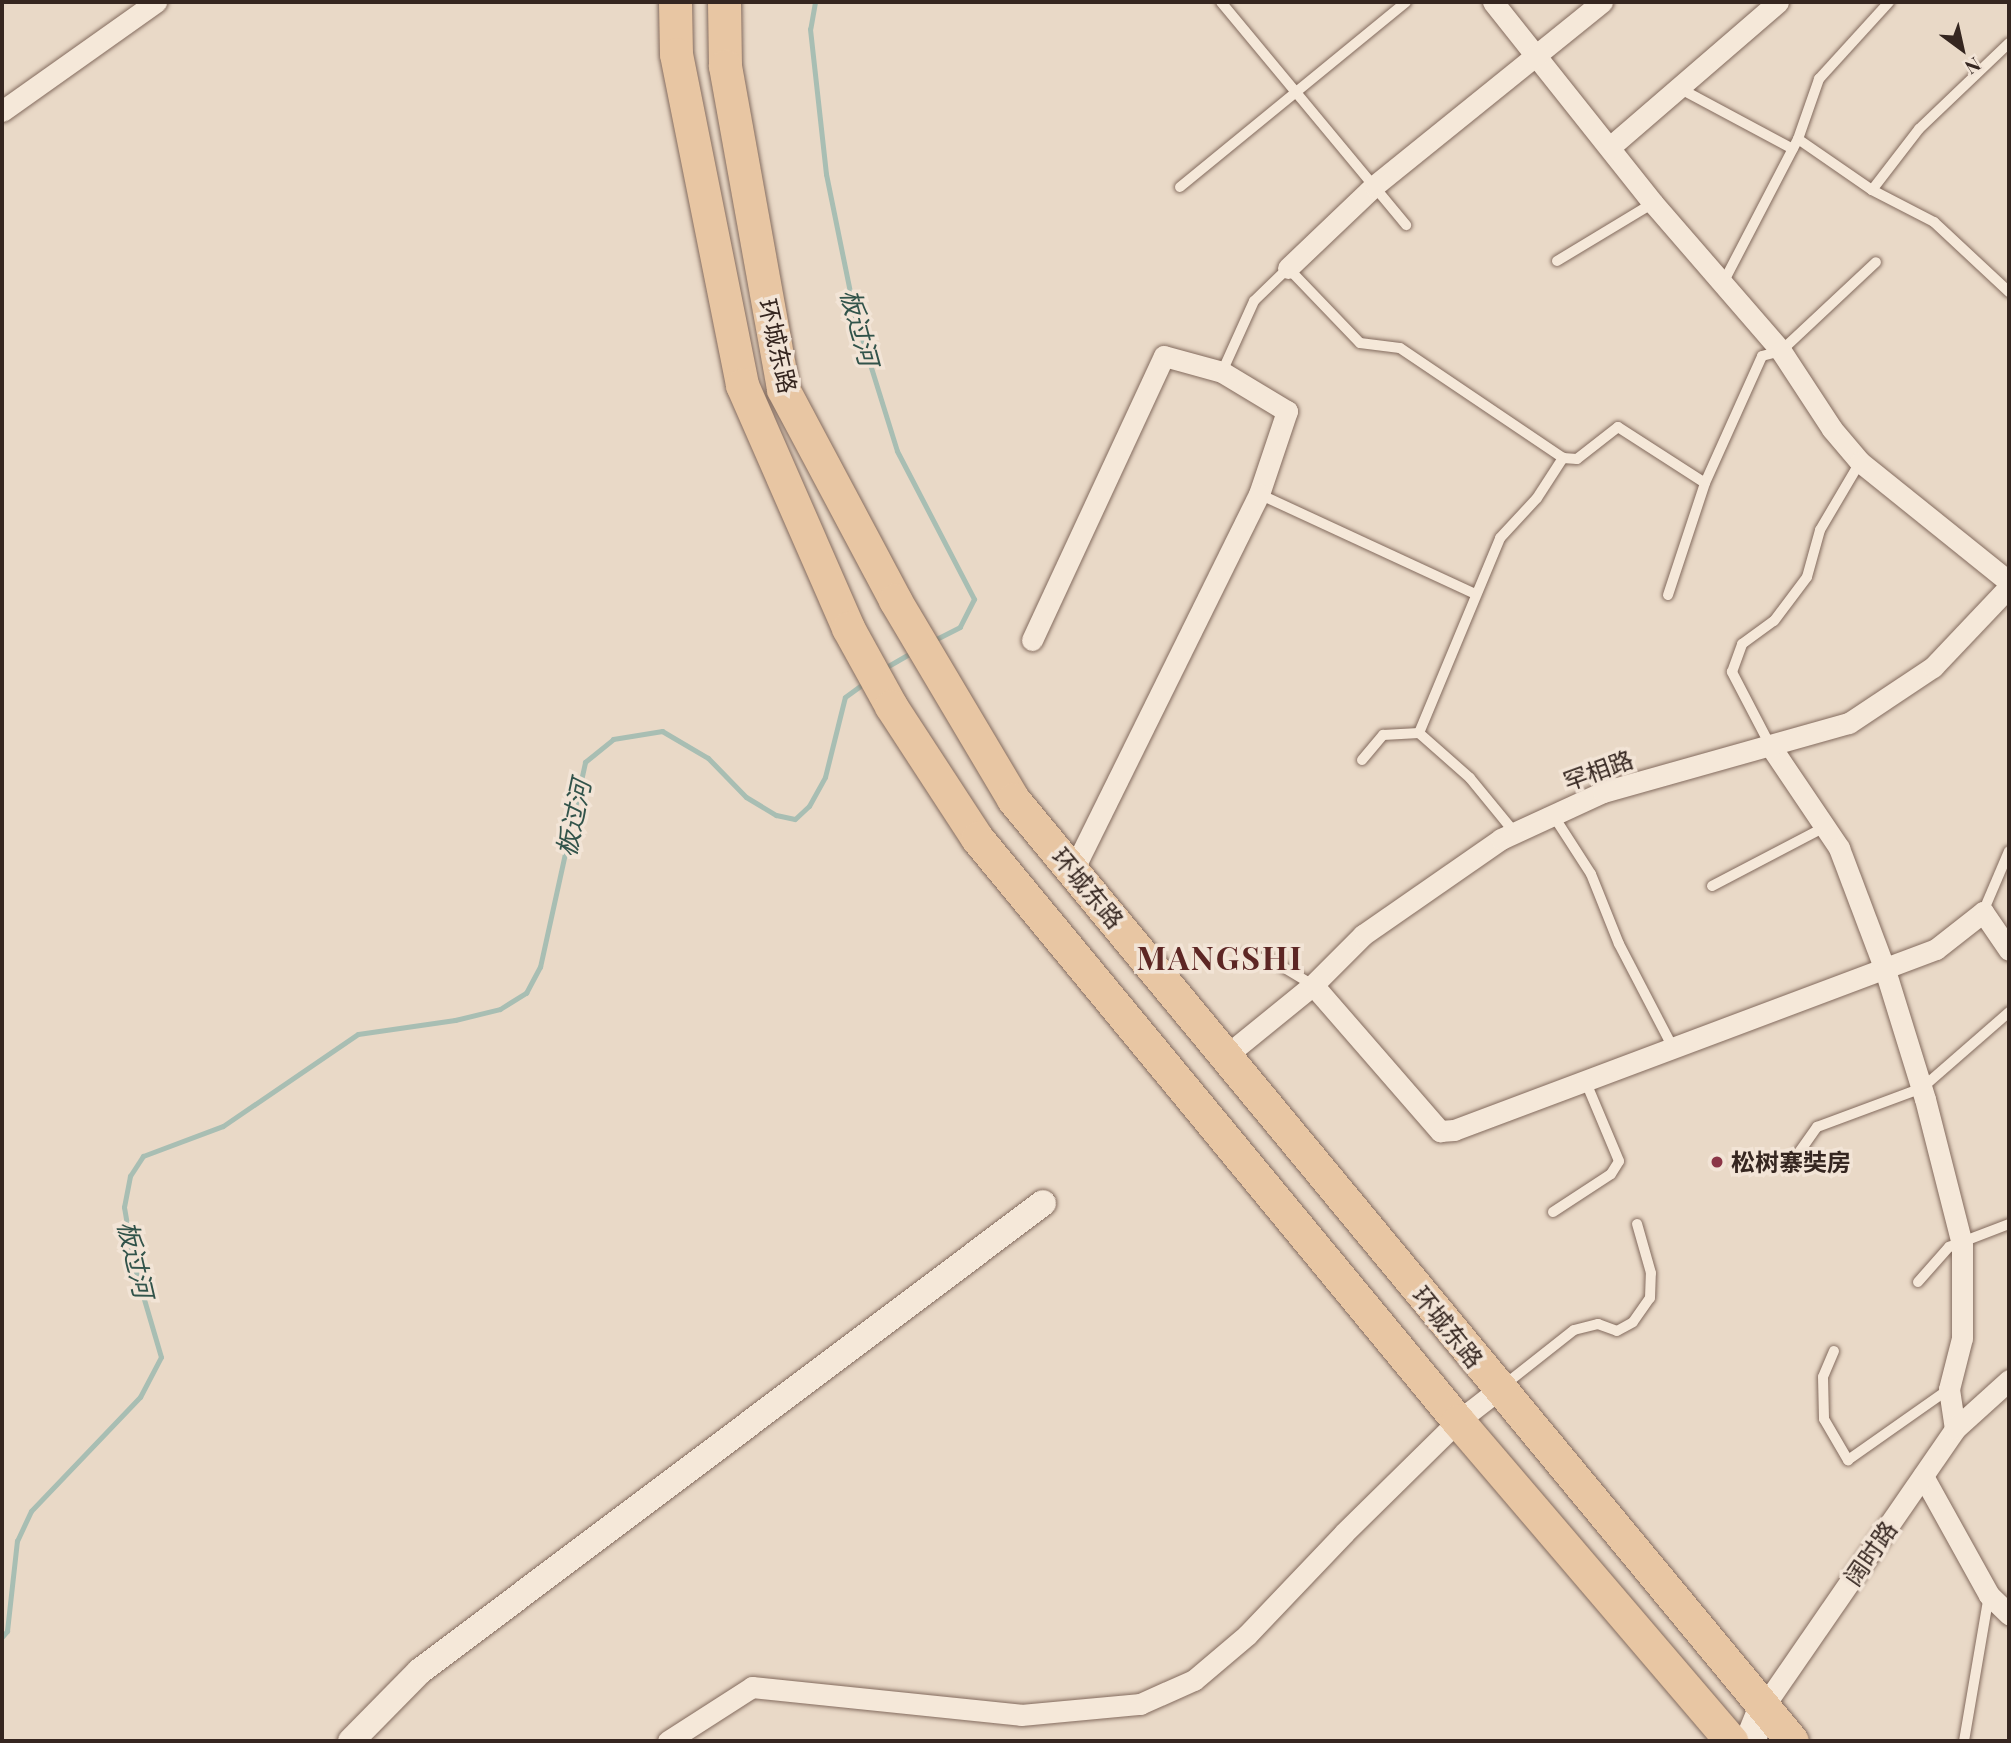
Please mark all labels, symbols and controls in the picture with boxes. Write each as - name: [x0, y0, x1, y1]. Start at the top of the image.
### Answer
- north arrow: [1927, 14, 1997, 84]
- text: N: [1961, 52, 1986, 81]
- water label: 板过河: [835, 285, 885, 369]
- street label: 环城东路: [753, 296, 803, 396]
- street label: 罕相路: [1559, 744, 1637, 796]
- water label: 板过河: [550, 777, 596, 859]
- street label: 环城东路: [1046, 842, 1130, 934]
- district label: MANGSHI: [1137, 938, 1303, 976]
- place label: 松树寨奘房: [1731, 1148, 1851, 1176]
- marker: 松树寨奘房: [1709, 1154, 1725, 1170]
- water label: 板过河: [112, 1217, 160, 1301]
- street label: 环城东路: [1407, 1281, 1489, 1373]
- street label: 阔时路: [1838, 1515, 1902, 1591]

